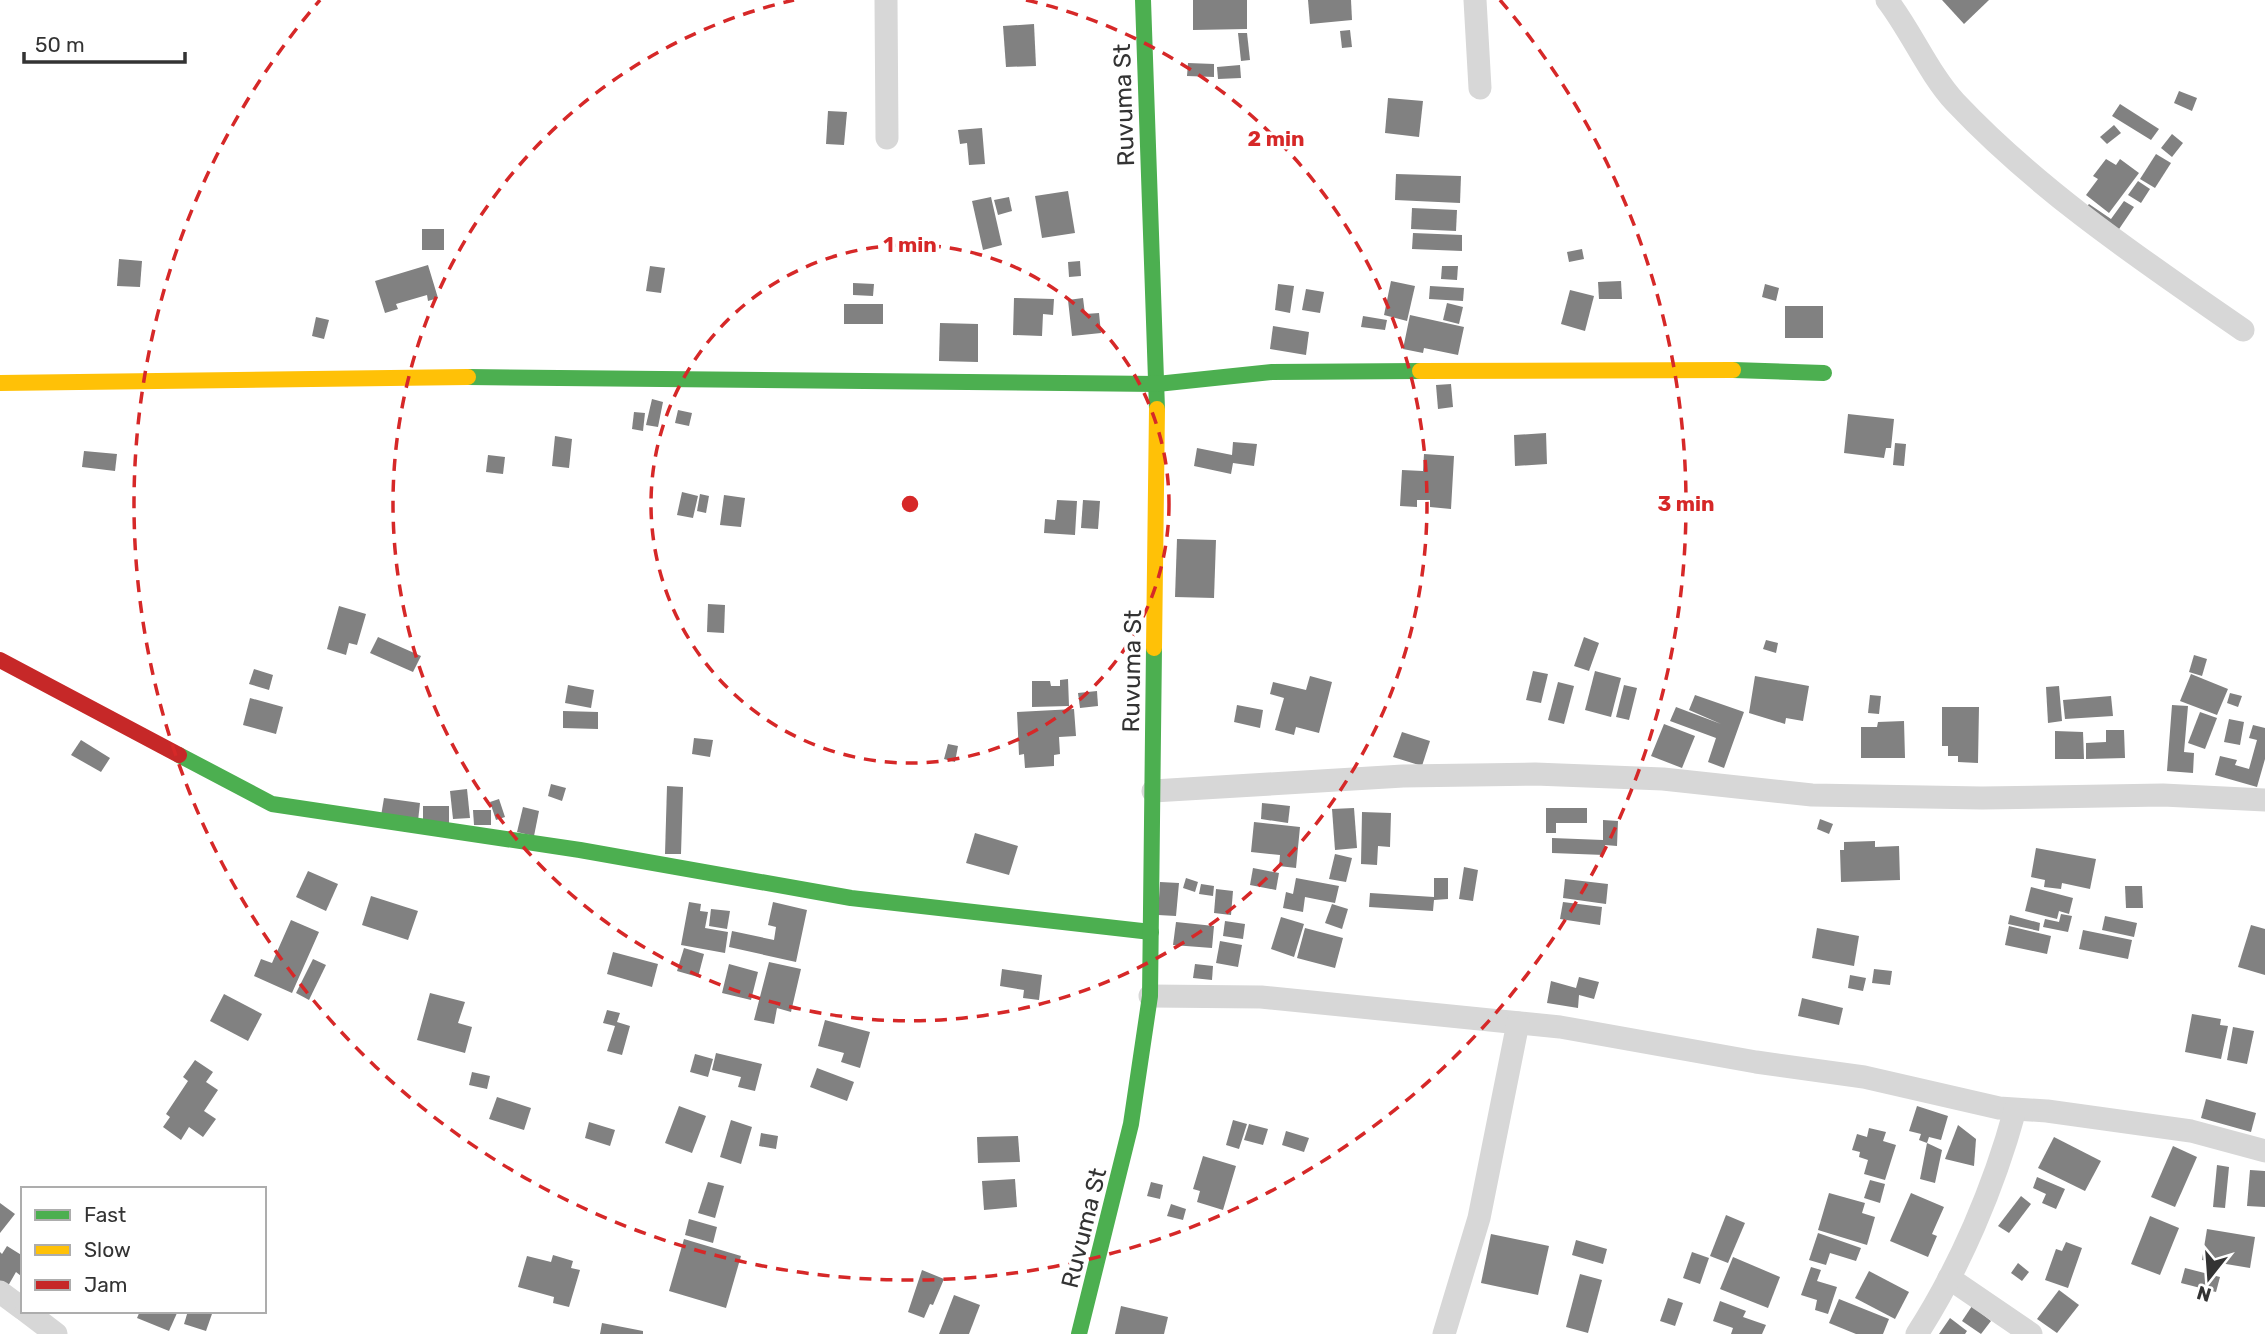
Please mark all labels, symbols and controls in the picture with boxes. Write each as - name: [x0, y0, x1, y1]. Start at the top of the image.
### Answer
- scale bar: [24, 21, 186, 65]
- text: 50 m: [35, 32, 85, 57]
- street label: Ruvuma St: [1108, 43, 1140, 167]
- text: 2 min: [1248, 126, 1304, 151]
- text: 1 min: [883, 232, 937, 257]
- text: 3 min: [1657, 491, 1715, 516]
- centre of rings: [898, 492, 922, 516]
- street label: Ruvuma St: [1117, 609, 1147, 733]
- street label: Ruvuma St: [1056, 1165, 1112, 1291]
- legend: [21, 1187, 266, 1313]
- text: Fast: [84, 1202, 126, 1227]
- text: Slow: [84, 1237, 131, 1262]
- north arrow: [2174, 1243, 2244, 1313]
- text: Jam: [84, 1272, 128, 1297]
- text: N: [2194, 1281, 2214, 1307]

